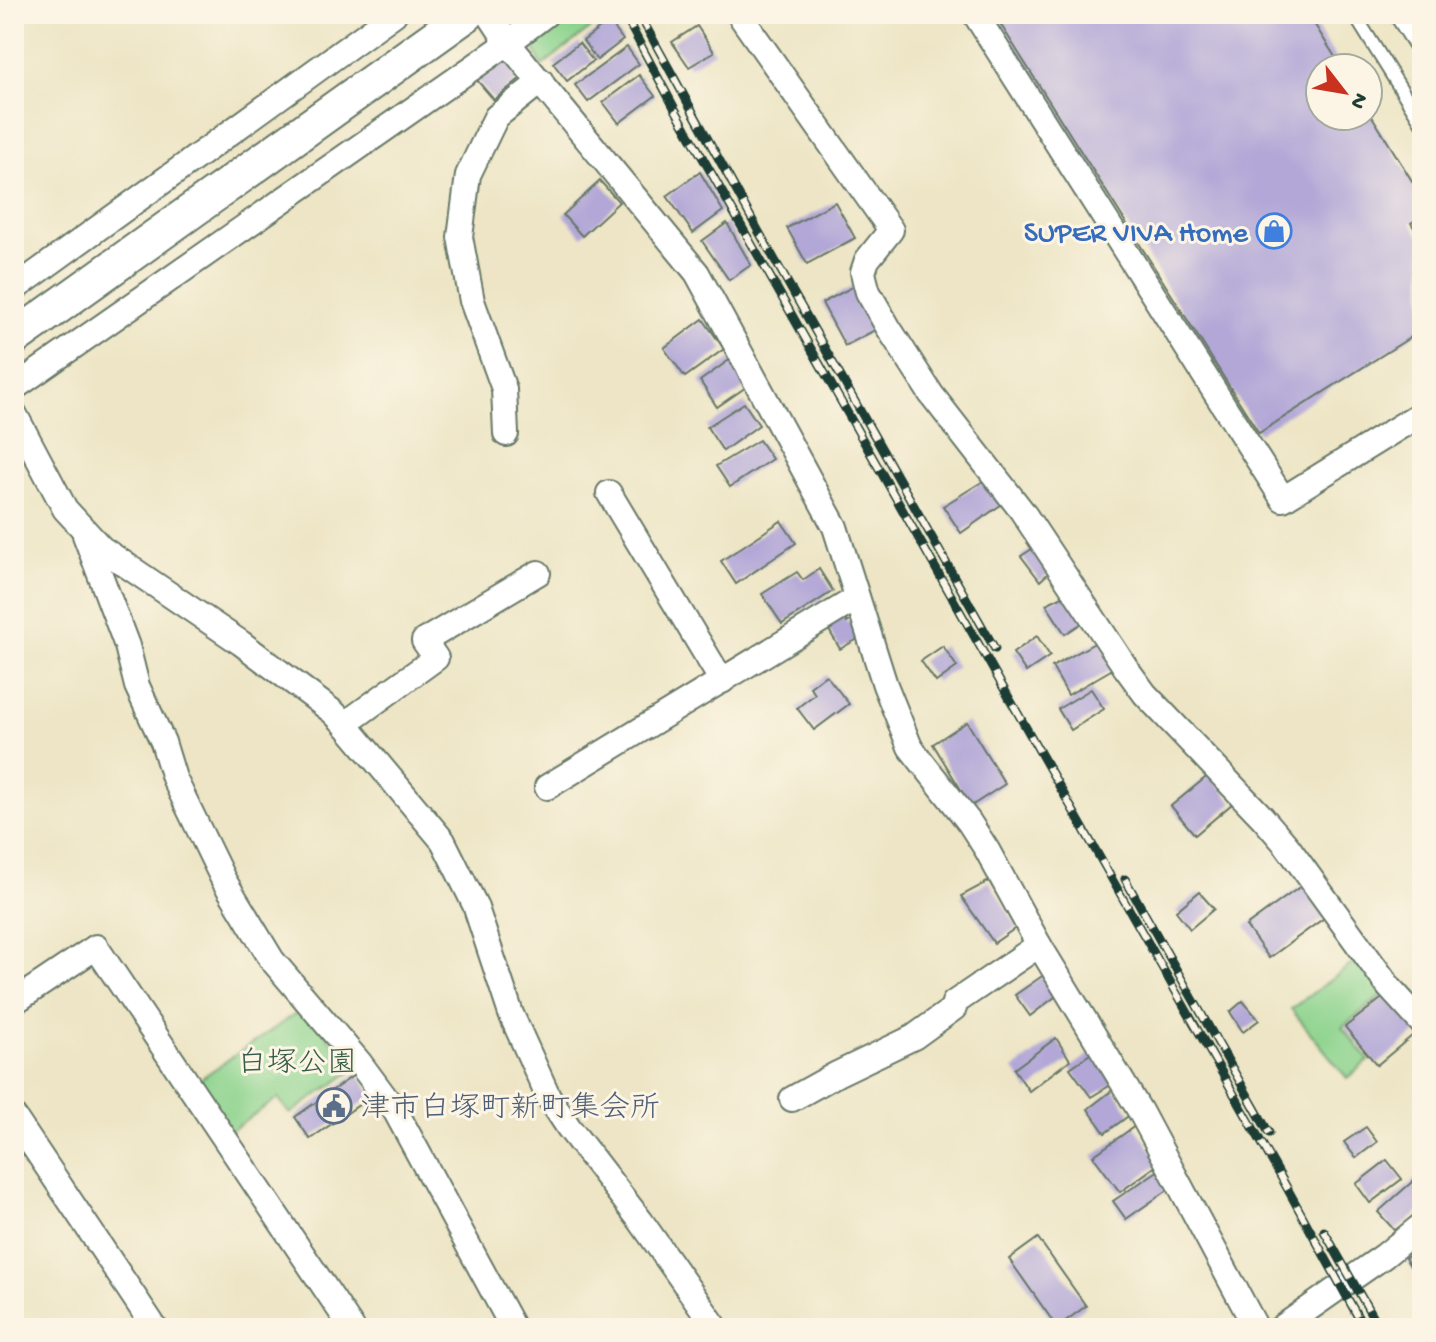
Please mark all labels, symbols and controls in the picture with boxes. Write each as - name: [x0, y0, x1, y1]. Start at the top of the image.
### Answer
- north arrow: [1304, 52, 1384, 132]
- text: N: [1343, 87, 1373, 113]
- shop icon: SUPER VIVA Home: [1255, 212, 1293, 250]
- place label: SUPER VIVA Home: [1024, 218, 1249, 253]
- park label: 白塚公園: [237, 1047, 357, 1083]
- public building icon: 津市白塚町新町集会所: [315, 1087, 353, 1125]
- place label: 津市白塚町新町集会所: [360, 1091, 660, 1128]

